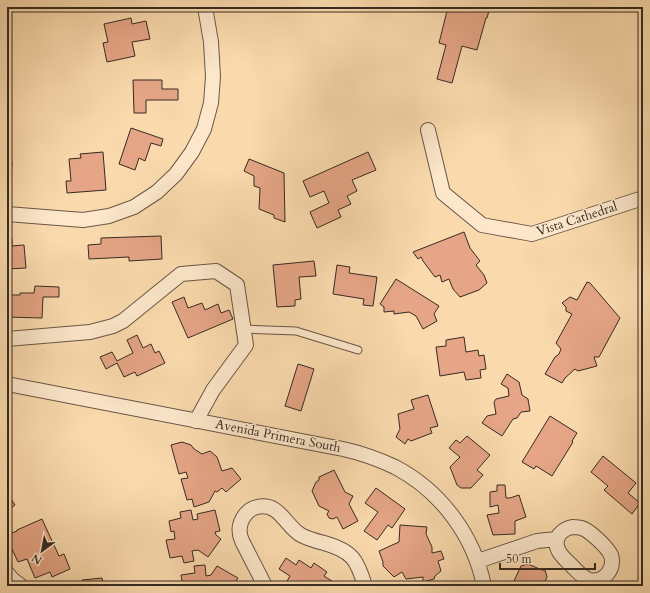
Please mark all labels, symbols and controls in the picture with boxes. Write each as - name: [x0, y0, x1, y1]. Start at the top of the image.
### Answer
- street label: Vista Cathedral: [534, 197, 620, 241]
- street label: Avenida Primera South: [214, 415, 342, 457]
- north arrow: [22, 531, 62, 571]
- scale bar: [500, 545, 595, 571]
- text: N: [29, 550, 45, 568]
- text: 50 m: [506, 551, 533, 567]

